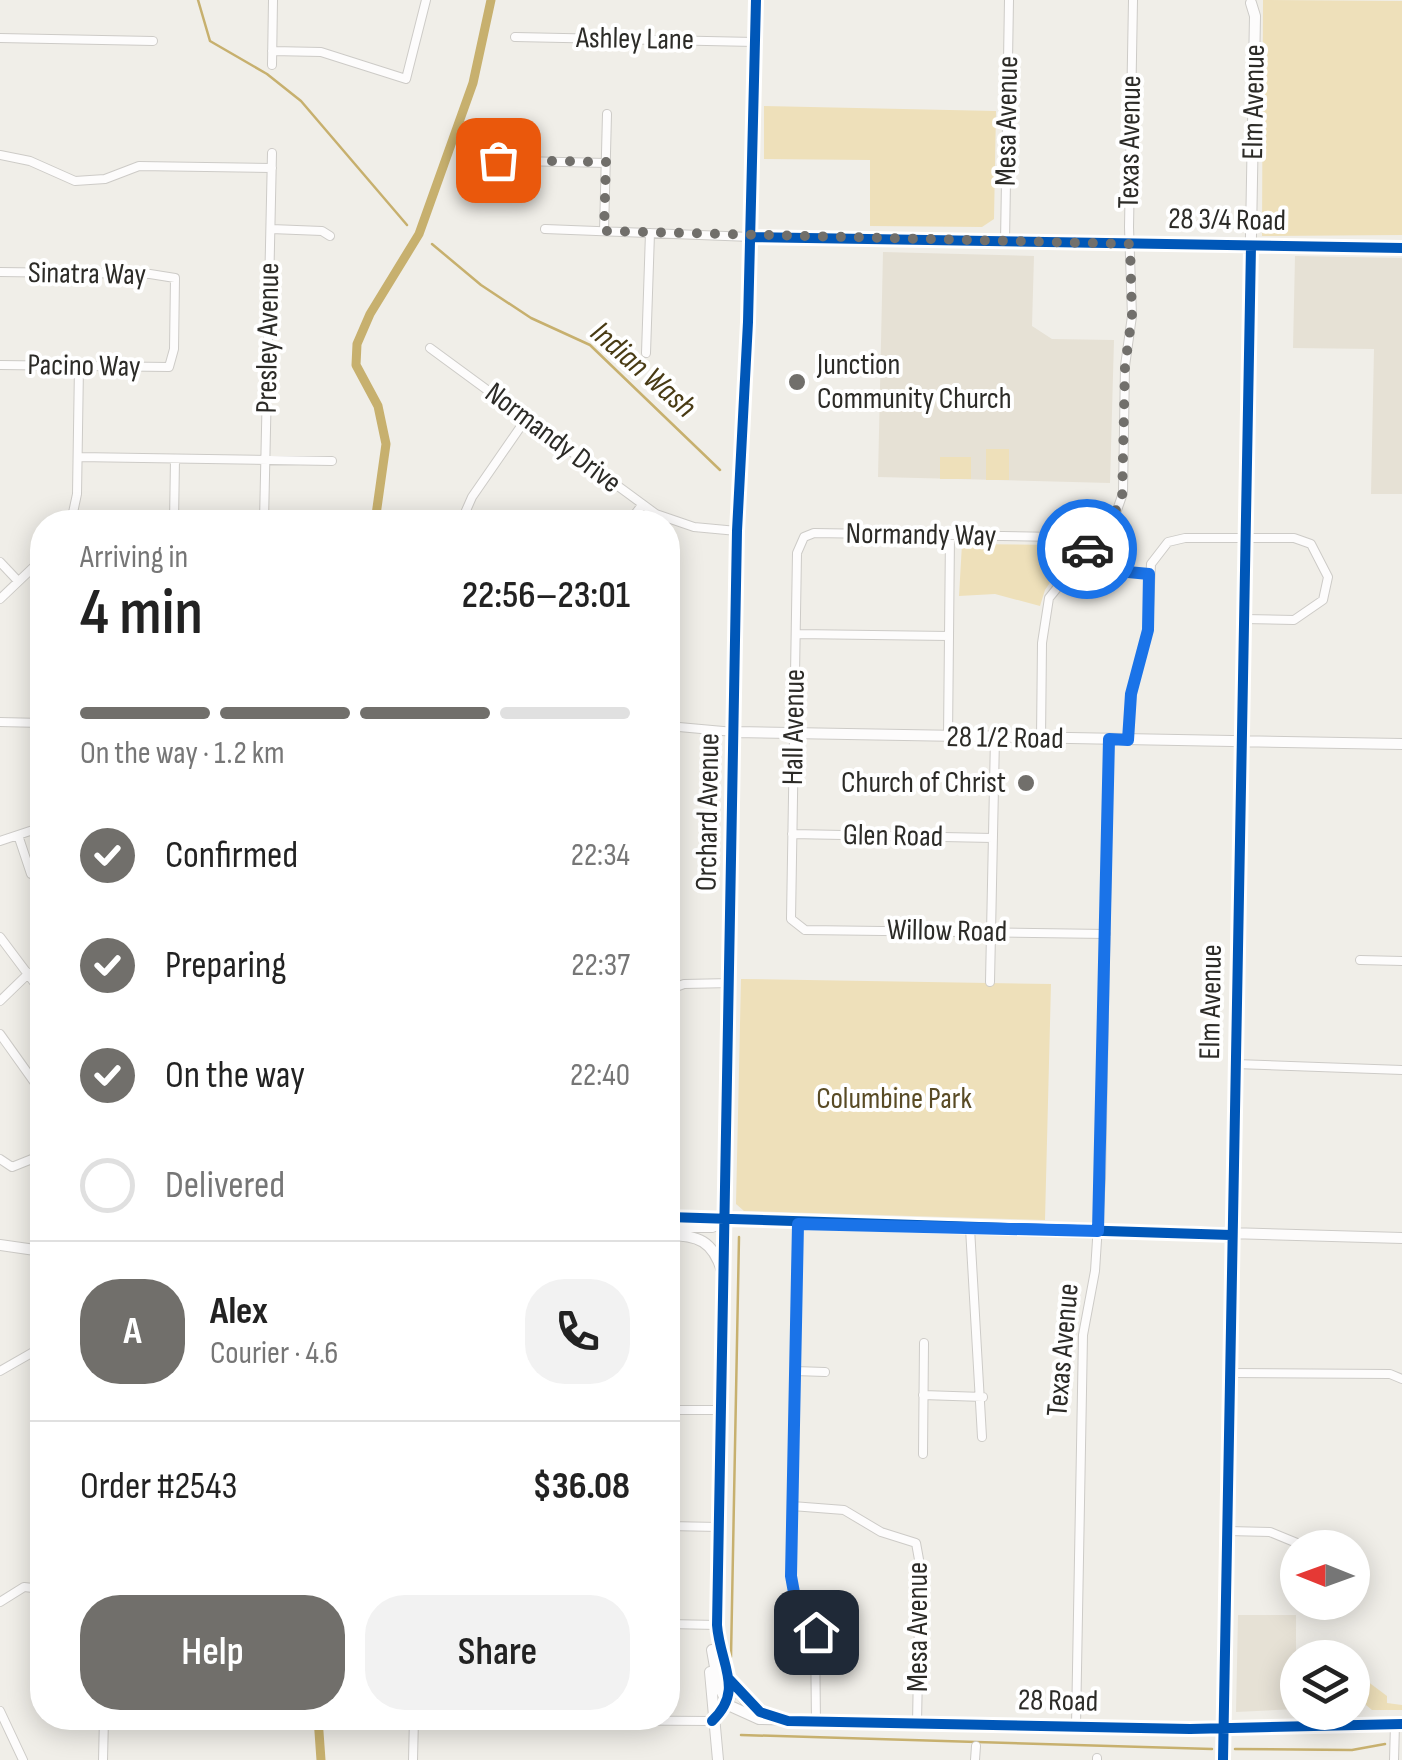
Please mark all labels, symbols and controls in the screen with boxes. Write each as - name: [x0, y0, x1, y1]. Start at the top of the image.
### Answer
- street label: Ashley Lane: [575, 20, 694, 58]
- street label: Elm Avenue: [1235, 44, 1273, 160]
- street label: Mesa Avenue: [988, 56, 1026, 186]
- street label: Texas Avenue: [1111, 75, 1149, 209]
- pin: [456, 118, 541, 203]
- icon: bag: [471, 133, 526, 188]
- street label: 28 3/4 Road: [1168, 201, 1286, 239]
- street label: Sinatra Way: [28, 255, 147, 293]
- street label: Presley Avenue: [249, 262, 287, 414]
- water label: Indian Wash: [582, 313, 704, 427]
- street label: Pacino Way: [27, 347, 141, 385]
- place label: Junction Community Church: [816, 347, 1012, 417]
- marker: Junction Community Church: [786, 371, 808, 393]
- street label: Normandy Drive: [478, 375, 628, 501]
- courier: [1037, 499, 1137, 599]
- street label: Normandy Way: [845, 516, 997, 554]
- icon: car: [1060, 522, 1115, 577]
- text: Arriving in: [80, 538, 188, 577]
- text: 22:56–23:01: [462, 573, 630, 618]
- text: 4 min: [80, 575, 203, 653]
- street label: Hall Avenue: [775, 669, 813, 785]
- street label: 28 1/2 Road: [946, 719, 1064, 757]
- street label: Orchard Avenue: [689, 733, 727, 891]
- text: On the way · 1.2 km: [80, 734, 285, 773]
- place label: Church of Christ: [841, 765, 1006, 801]
- marker: Church of Christ: [1015, 772, 1037, 794]
- street label: Glen Road: [843, 817, 943, 855]
- icon: check: [80, 828, 135, 883]
- text: Confirmed: [165, 833, 298, 878]
- text: 22:34: [571, 836, 630, 875]
- street label: Willow Road: [887, 912, 1007, 950]
- icon: check: [80, 938, 135, 993]
- text: Preparing: [165, 943, 286, 988]
- street label: Elm Avenue: [1192, 944, 1230, 1060]
- text: 22:37: [571, 946, 630, 985]
- icon: check: [80, 1048, 135, 1103]
- text: On the way: [165, 1053, 305, 1098]
- text: 22:40: [570, 1056, 630, 1095]
- park label: Columbine Park: [816, 1081, 972, 1117]
- text: Delivered: [165, 1163, 285, 1208]
- button: phone: [525, 1279, 630, 1384]
- street label: Texas Avenue: [1039, 1282, 1087, 1418]
- text: Alex: [210, 1289, 268, 1334]
- text: A: [123, 1309, 142, 1354]
- text: Courier · 4.6: [210, 1334, 338, 1373]
- text: Order #2543: [80, 1464, 237, 1509]
- text: $36.08: [532, 1464, 630, 1509]
- north arrow: [1280, 1530, 1370, 1620]
- map controls: [1280, 1530, 1370, 1730]
- street label: Mesa Avenue: [900, 1562, 936, 1692]
- pin: [774, 1590, 859, 1675]
- button: Help: [80, 1595, 345, 1710]
- button: Share: [365, 1595, 630, 1710]
- icon: home: [789, 1605, 844, 1660]
- button: layers: [1280, 1640, 1370, 1730]
- street label: 28 Road: [1018, 1682, 1098, 1720]

